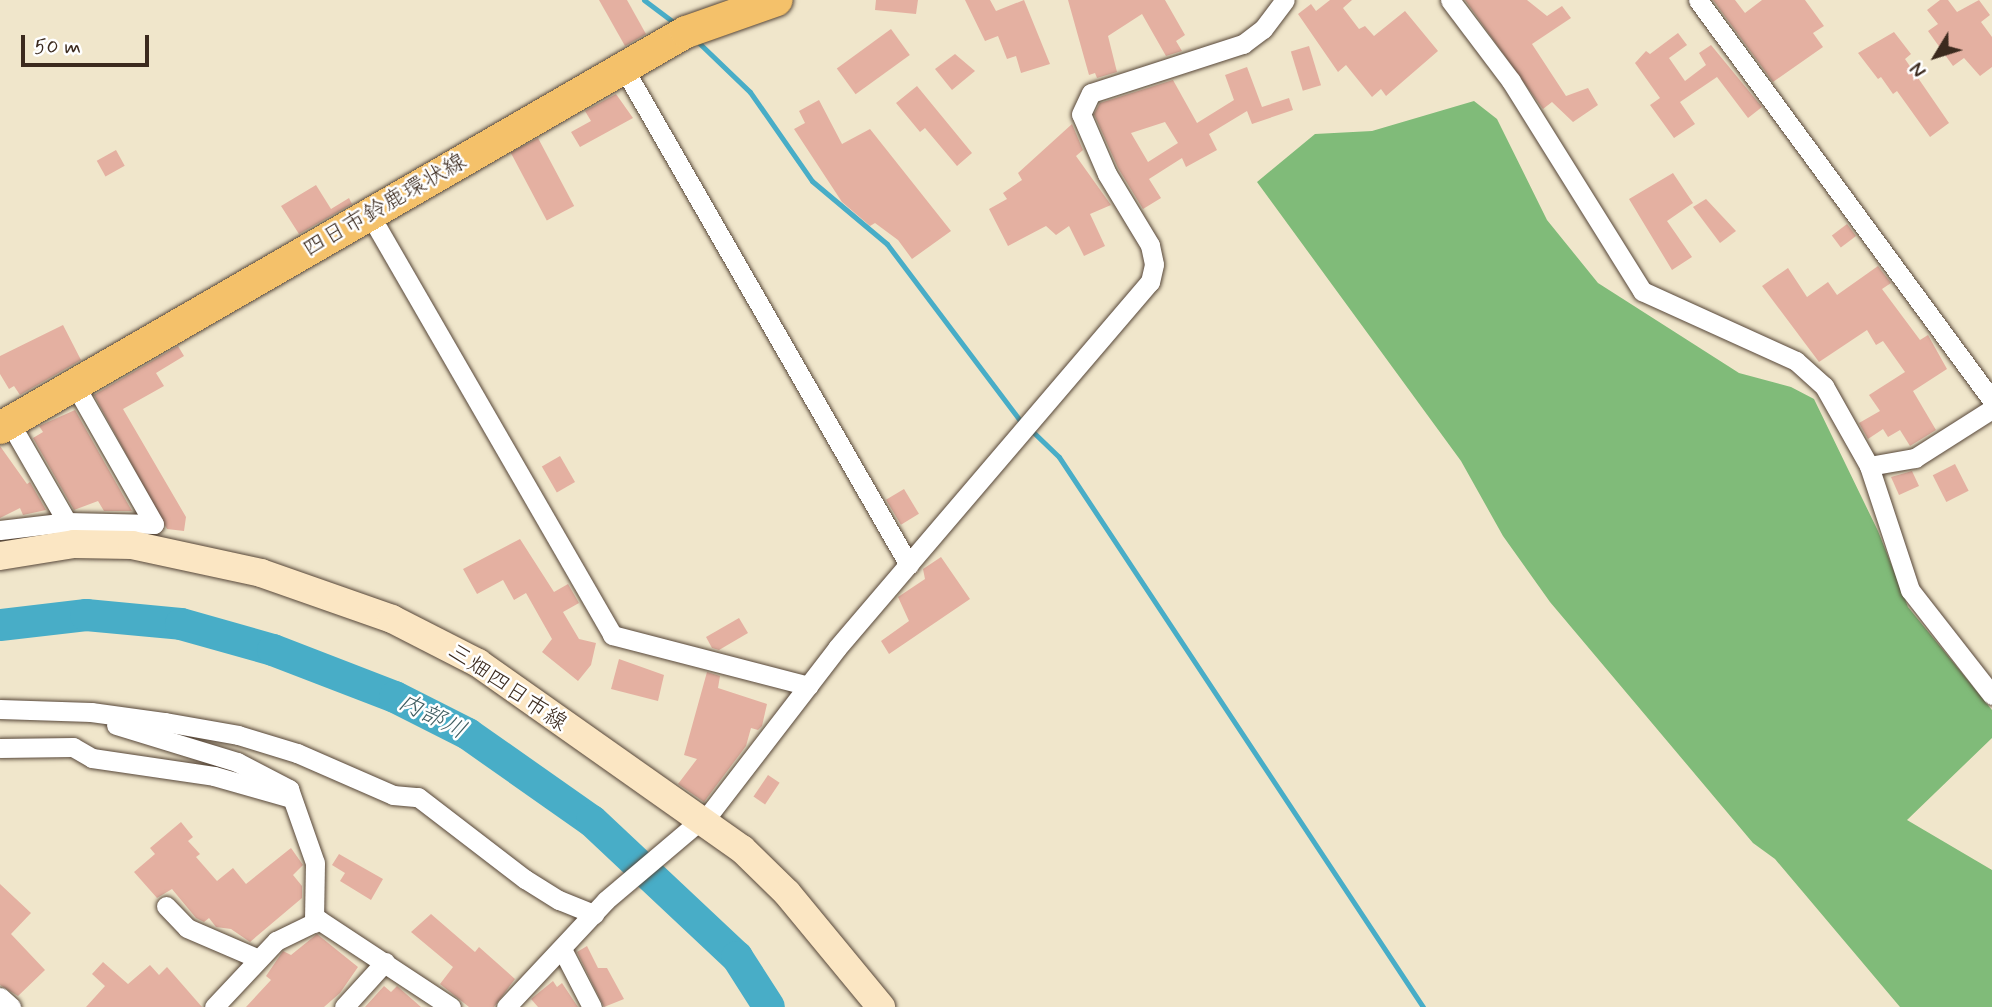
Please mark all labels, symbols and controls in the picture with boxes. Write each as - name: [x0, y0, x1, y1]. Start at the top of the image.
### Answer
- scale bar: [24, 21, 152, 65]
- north arrow: [1901, 21, 1971, 91]
- text: 50 m: [34, 33, 81, 61]
- text: N: [1905, 57, 1933, 82]
- street label: 四日市鈴鹿環状線: [298, 148, 472, 264]
- street label: 三畑四日市線: [442, 638, 572, 738]
- water label: 内部川: [393, 688, 471, 746]

